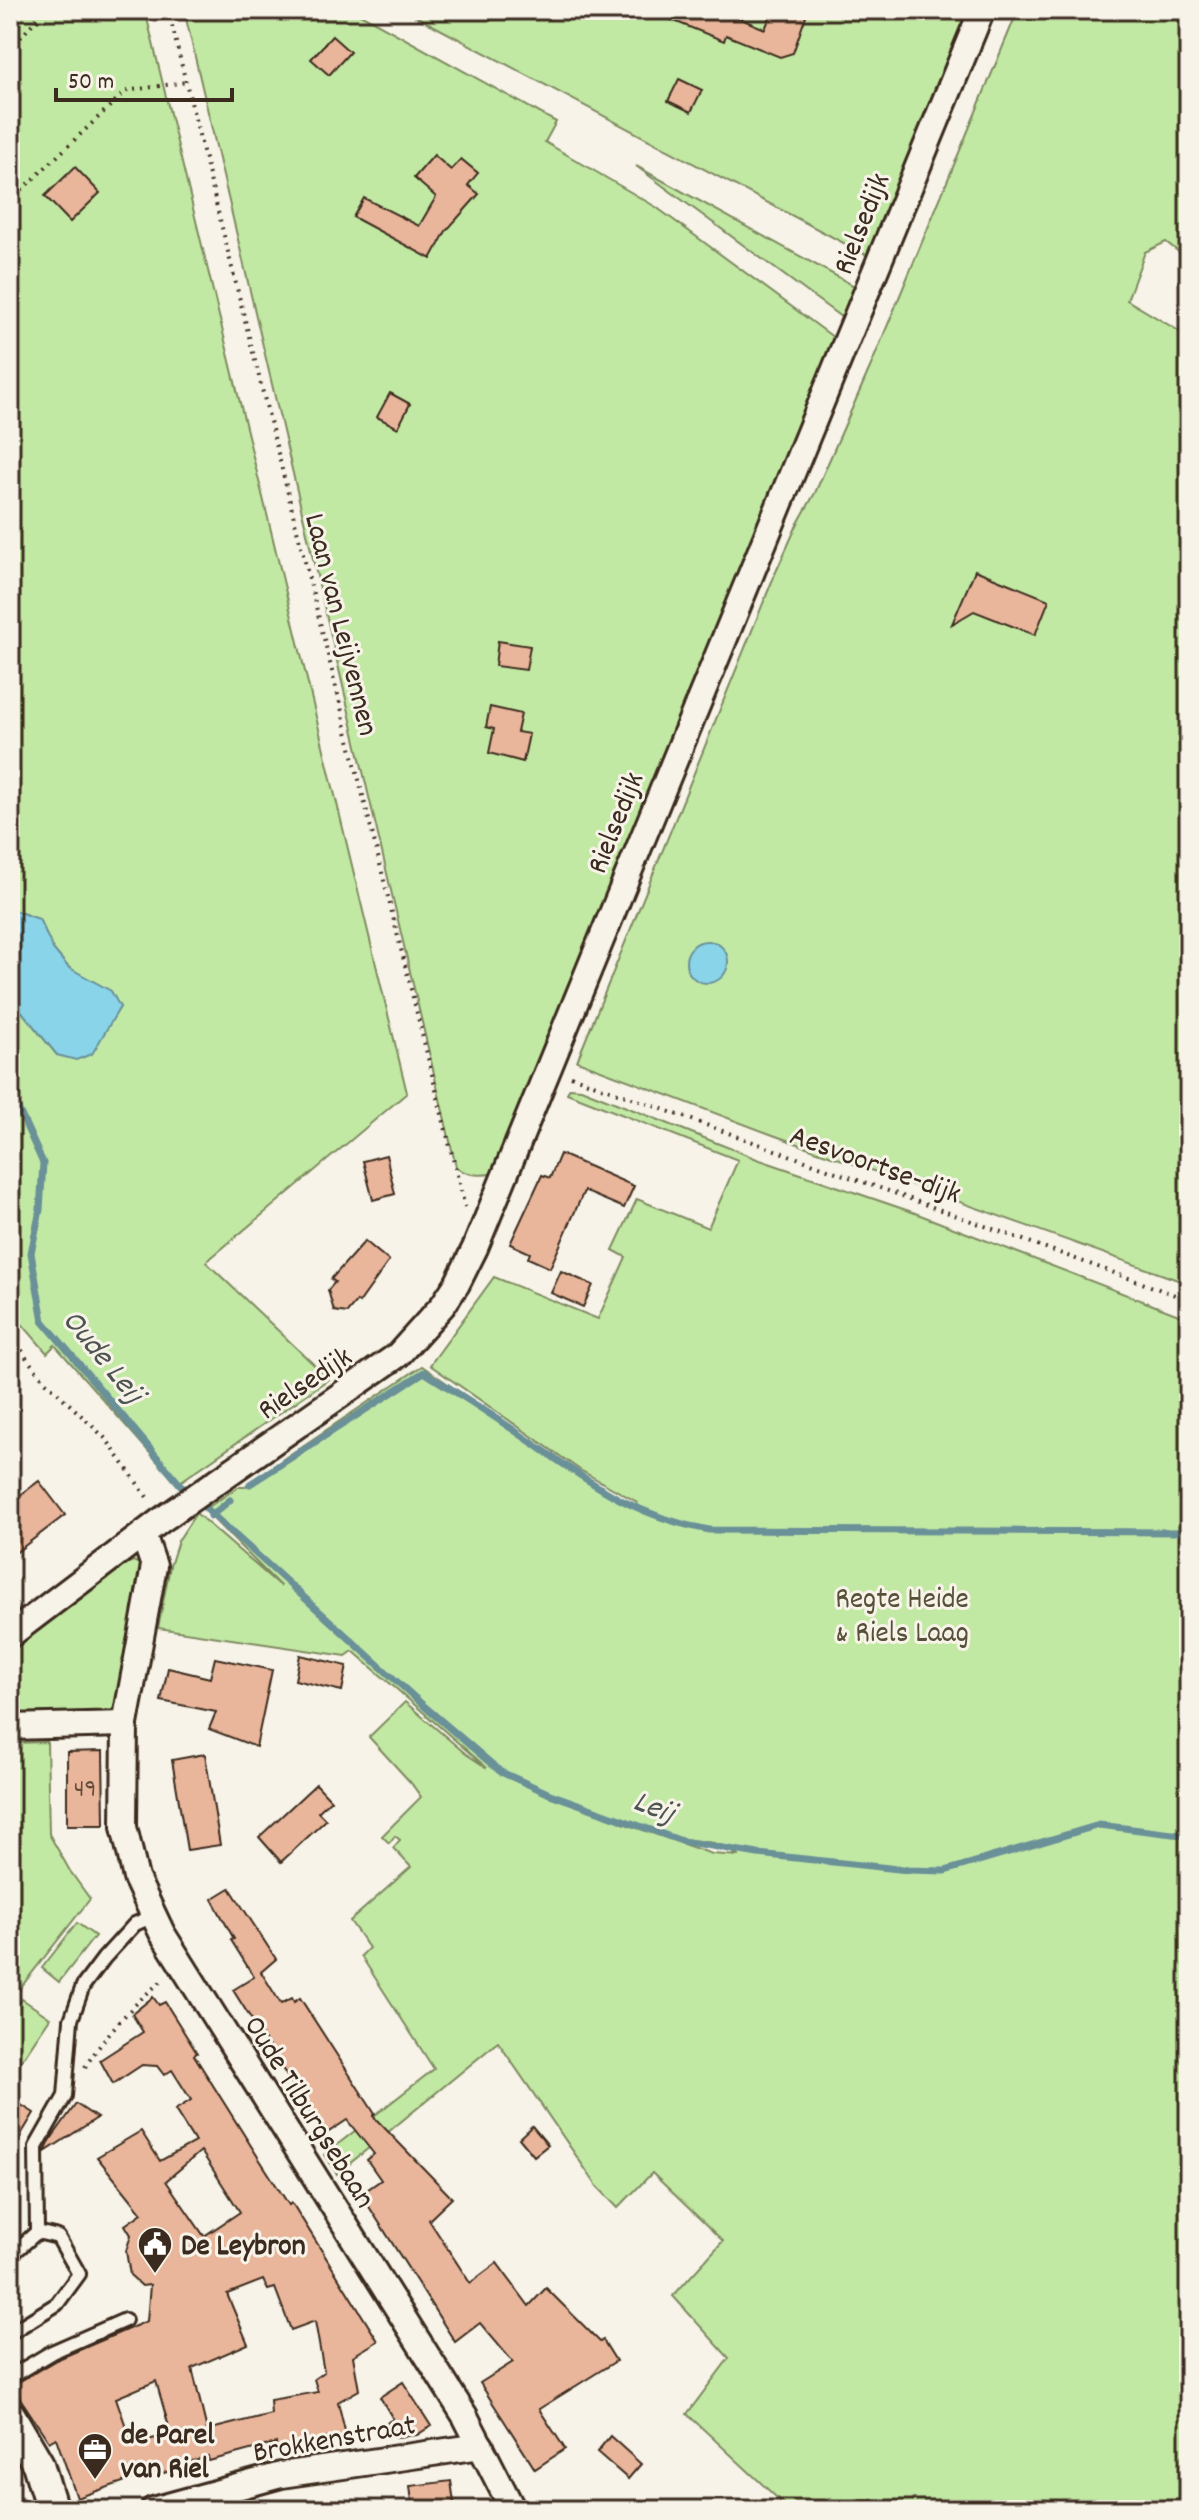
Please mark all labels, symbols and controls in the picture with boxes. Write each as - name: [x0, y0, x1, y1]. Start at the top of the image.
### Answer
- scale bar: [56, 52, 232, 102]
- text: 50 m: [68, 66, 114, 100]
- street label: Rielsedijk: [824, 167, 904, 282]
- street label: Laan van Leijvennen: [290, 509, 387, 741]
- street label: Rielsedijk: [578, 766, 658, 881]
- street label: Aesvoortse-dijk: [783, 1116, 966, 1218]
- water label: Oude Leij: [49, 1301, 156, 1418]
- street label: Rielsedijk: [251, 1338, 362, 1433]
- park label: Regte Heide & Riels Laag: [835, 1580, 969, 1657]
- house number: 49: [74, 1772, 96, 1809]
- water label: Leij: [626, 1781, 684, 1840]
- street label: Oude Tilburgsebaan: [231, 2009, 384, 2218]
- public building icon: De Leybron: [136, 2225, 174, 2275]
- place label: De Leybron: [181, 2227, 306, 2270]
- street label: Brokkenstraat: [250, 2406, 419, 2477]
- place label: de Parel van Riel: [121, 2416, 215, 2493]
- office icon: de Parel van Riel: [76, 2431, 114, 2481]

